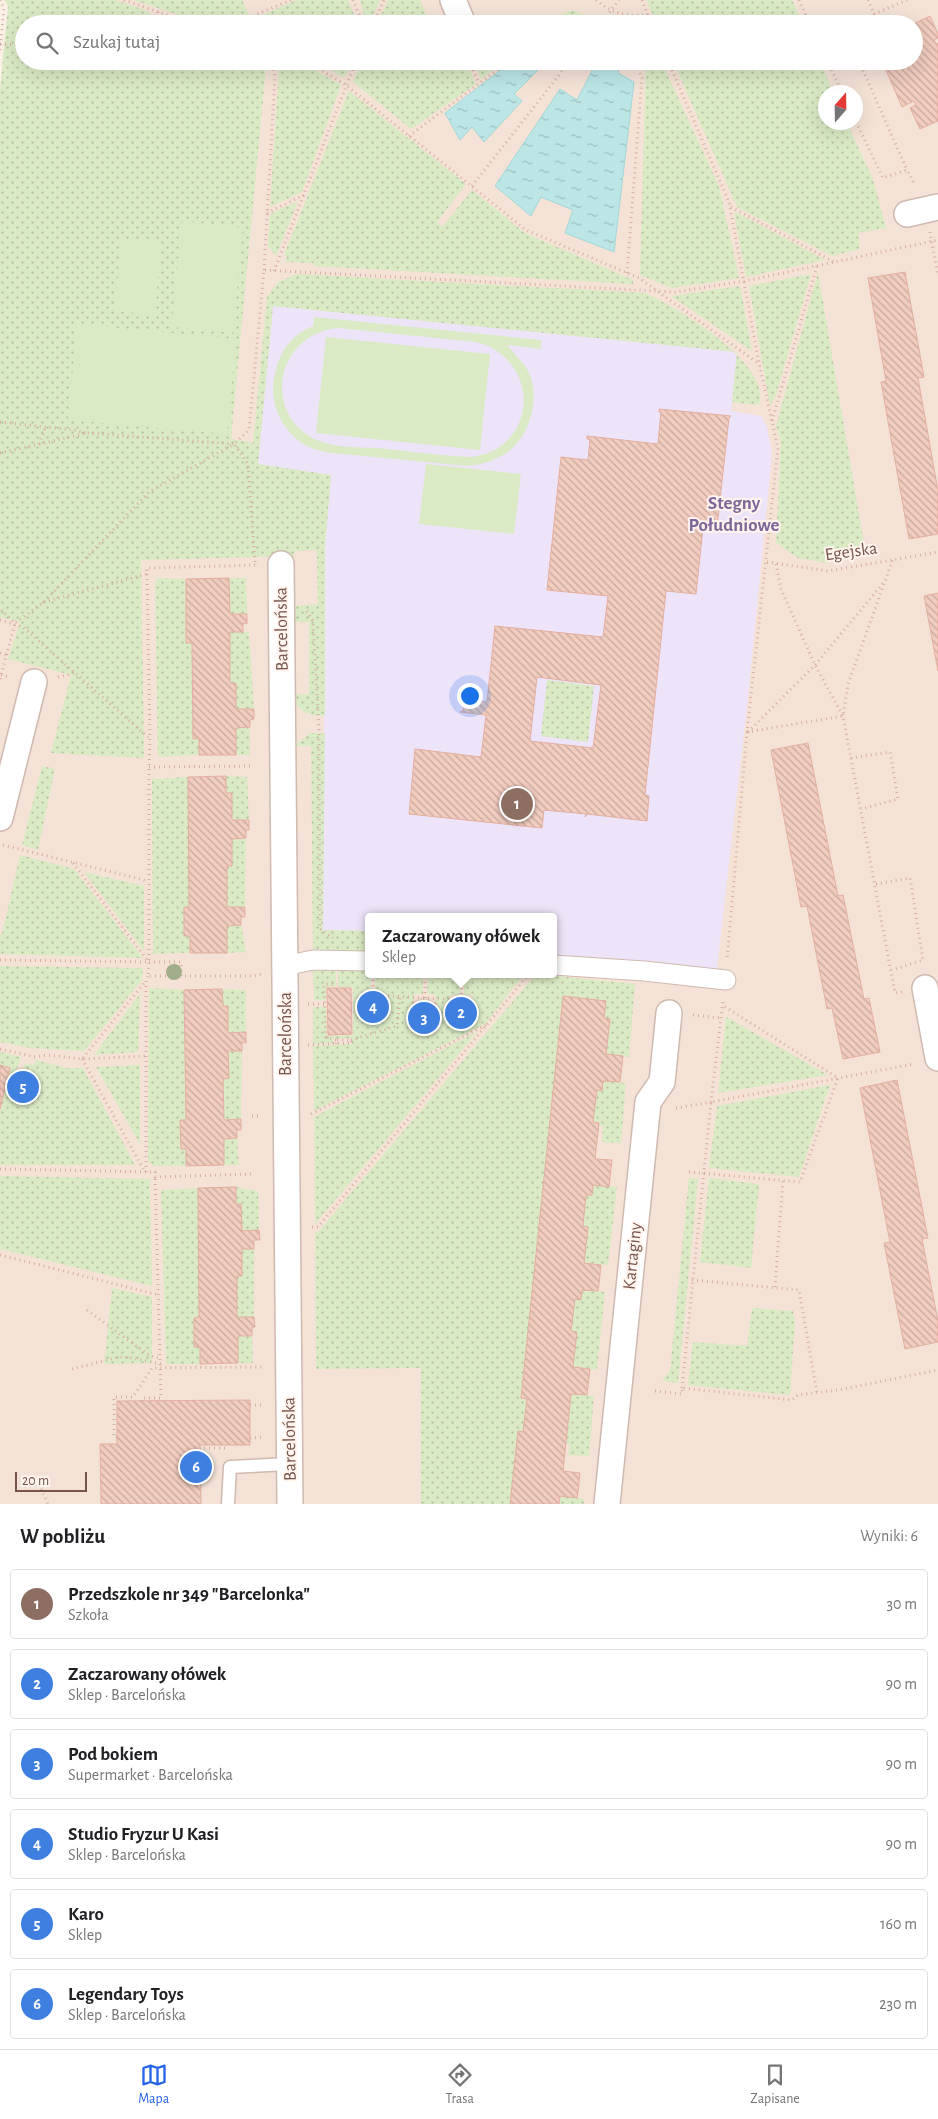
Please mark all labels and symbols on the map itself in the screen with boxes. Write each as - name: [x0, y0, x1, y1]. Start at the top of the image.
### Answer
- north arrow: [818, 85, 863, 130]
- district label: Stegny Południowe: [689, 494, 779, 535]
- street label: Egejska: [824, 539, 878, 565]
- street label: Barcelońska: [272, 587, 292, 671]
- your location: [457, 683, 483, 709]
- pin: 1: [501, 785, 533, 823]
- pin: 4: [357, 988, 389, 1026]
- street label: Barcelońska: [277, 992, 295, 1076]
- pin: 2: [445, 994, 477, 1032]
- pin: 3: [408, 999, 440, 1037]
- pin: 5: [7, 1068, 39, 1106]
- street label: Kartaginy: [621, 1221, 646, 1291]
- street label: Barcelońska: [280, 1397, 300, 1481]
- pin: 6: [180, 1448, 212, 1486]
- scale bar: [15, 1469, 88, 1492]

